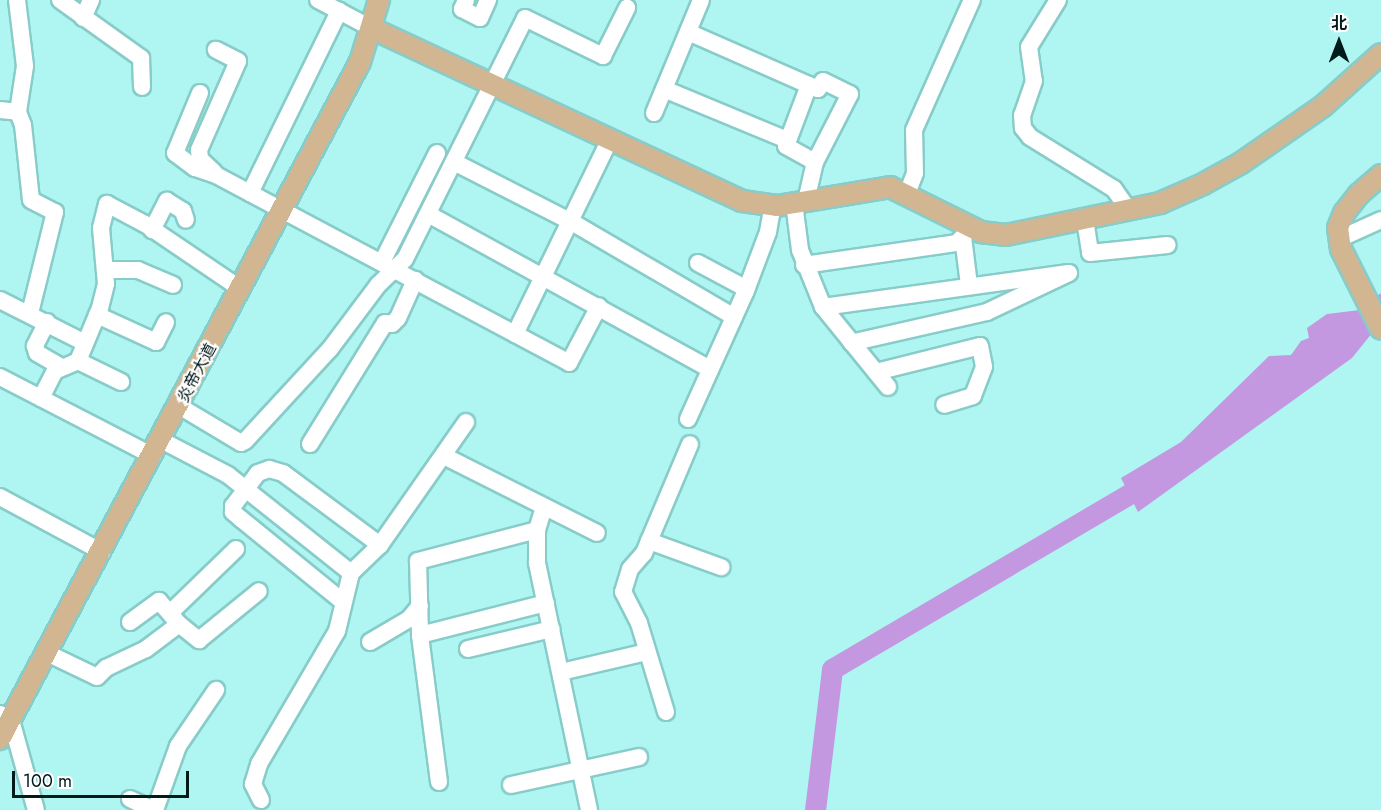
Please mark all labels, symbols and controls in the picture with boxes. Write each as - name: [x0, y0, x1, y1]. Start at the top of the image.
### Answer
- north arrow: [1309, 12, 1369, 72]
- text: 北: [1331, 12, 1347, 35]
- street label: 炎帝大道: [174, 340, 220, 406]
- scale bar: [15, 759, 192, 797]
- text: 100 m: [23, 768, 72, 794]

